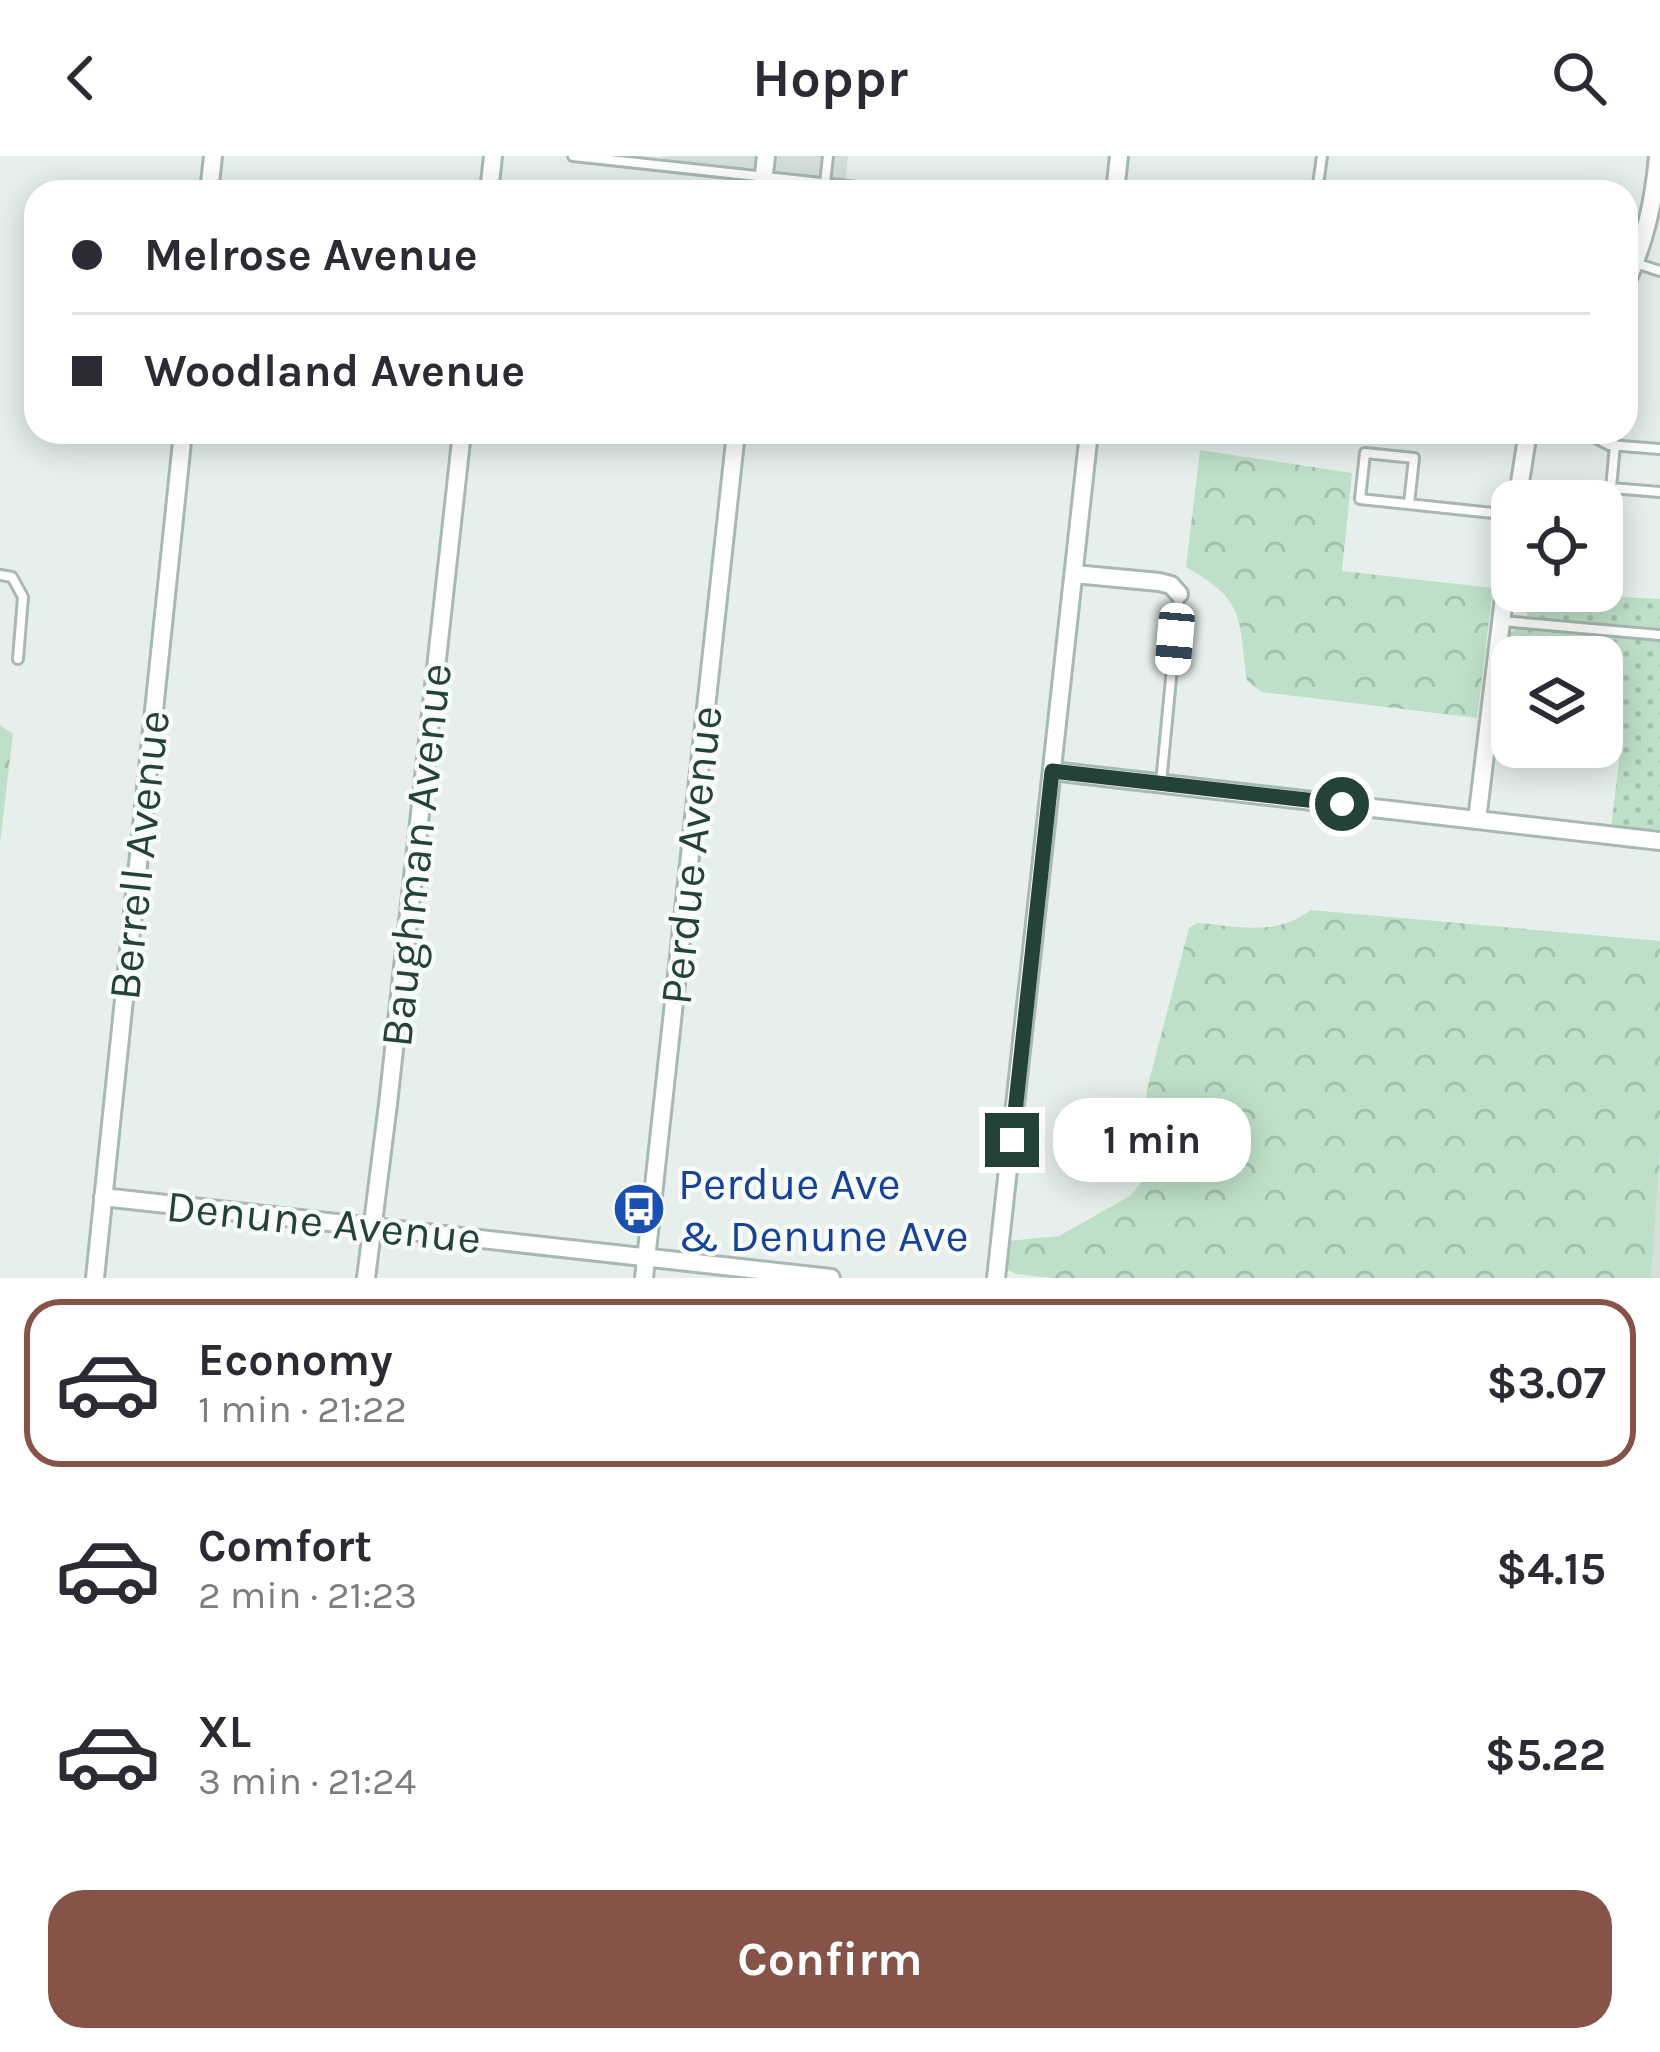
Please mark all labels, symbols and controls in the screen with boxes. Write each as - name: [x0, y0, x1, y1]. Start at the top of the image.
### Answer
- icon: back: [48, 45, 114, 111]
- icon: search: [1546, 45, 1612, 111]
- text: Hoppr: [752, 46, 908, 110]
- text: Melrose Avenue: [144, 229, 478, 281]
- text: Woodland Avenue: [144, 345, 525, 397]
- map controls: [1491, 480, 1623, 768]
- button: locate: [1491, 480, 1623, 612]
- car: [1154, 602, 1196, 676]
- button: layers: [1491, 636, 1623, 768]
- street label: Baughman Avenue: [370, 661, 463, 1050]
- street label: Perdue Avenue: [649, 703, 733, 1007]
- street label: Berrell Avenue: [98, 708, 180, 1002]
- route start: [1315, 777, 1369, 831]
- callout: 1 min: [1054, 1098, 1252, 1182]
- route end: [985, 1113, 1039, 1167]
- text: 1 min: [1103, 1117, 1201, 1163]
- place label: Perdue Ave & Denune Ave: [678, 1158, 969, 1262]
- street label: Denune Avenue: [164, 1180, 484, 1264]
- bus stop icon: Perdue Ave & Denune Ave: [611, 1181, 667, 1237]
- icon: car: [54, 1329, 162, 1437]
- text: Economy: [198, 1334, 393, 1386]
- text: $3.07: [1486, 1357, 1606, 1409]
- text: 1 min · 21:22: [198, 1386, 407, 1432]
- icon: car: [54, 1515, 162, 1623]
- text: Comfort: [198, 1520, 372, 1572]
- text: $4.15: [1496, 1543, 1606, 1595]
- text: 2 min · 21:23: [198, 1572, 417, 1618]
- icon: car: [54, 1701, 162, 1809]
- text: XL: [198, 1706, 251, 1758]
- text: $5.22: [1485, 1729, 1606, 1781]
- text: 3 min · 21:24: [198, 1758, 416, 1804]
- button: Confirm: [48, 1890, 1612, 2028]

